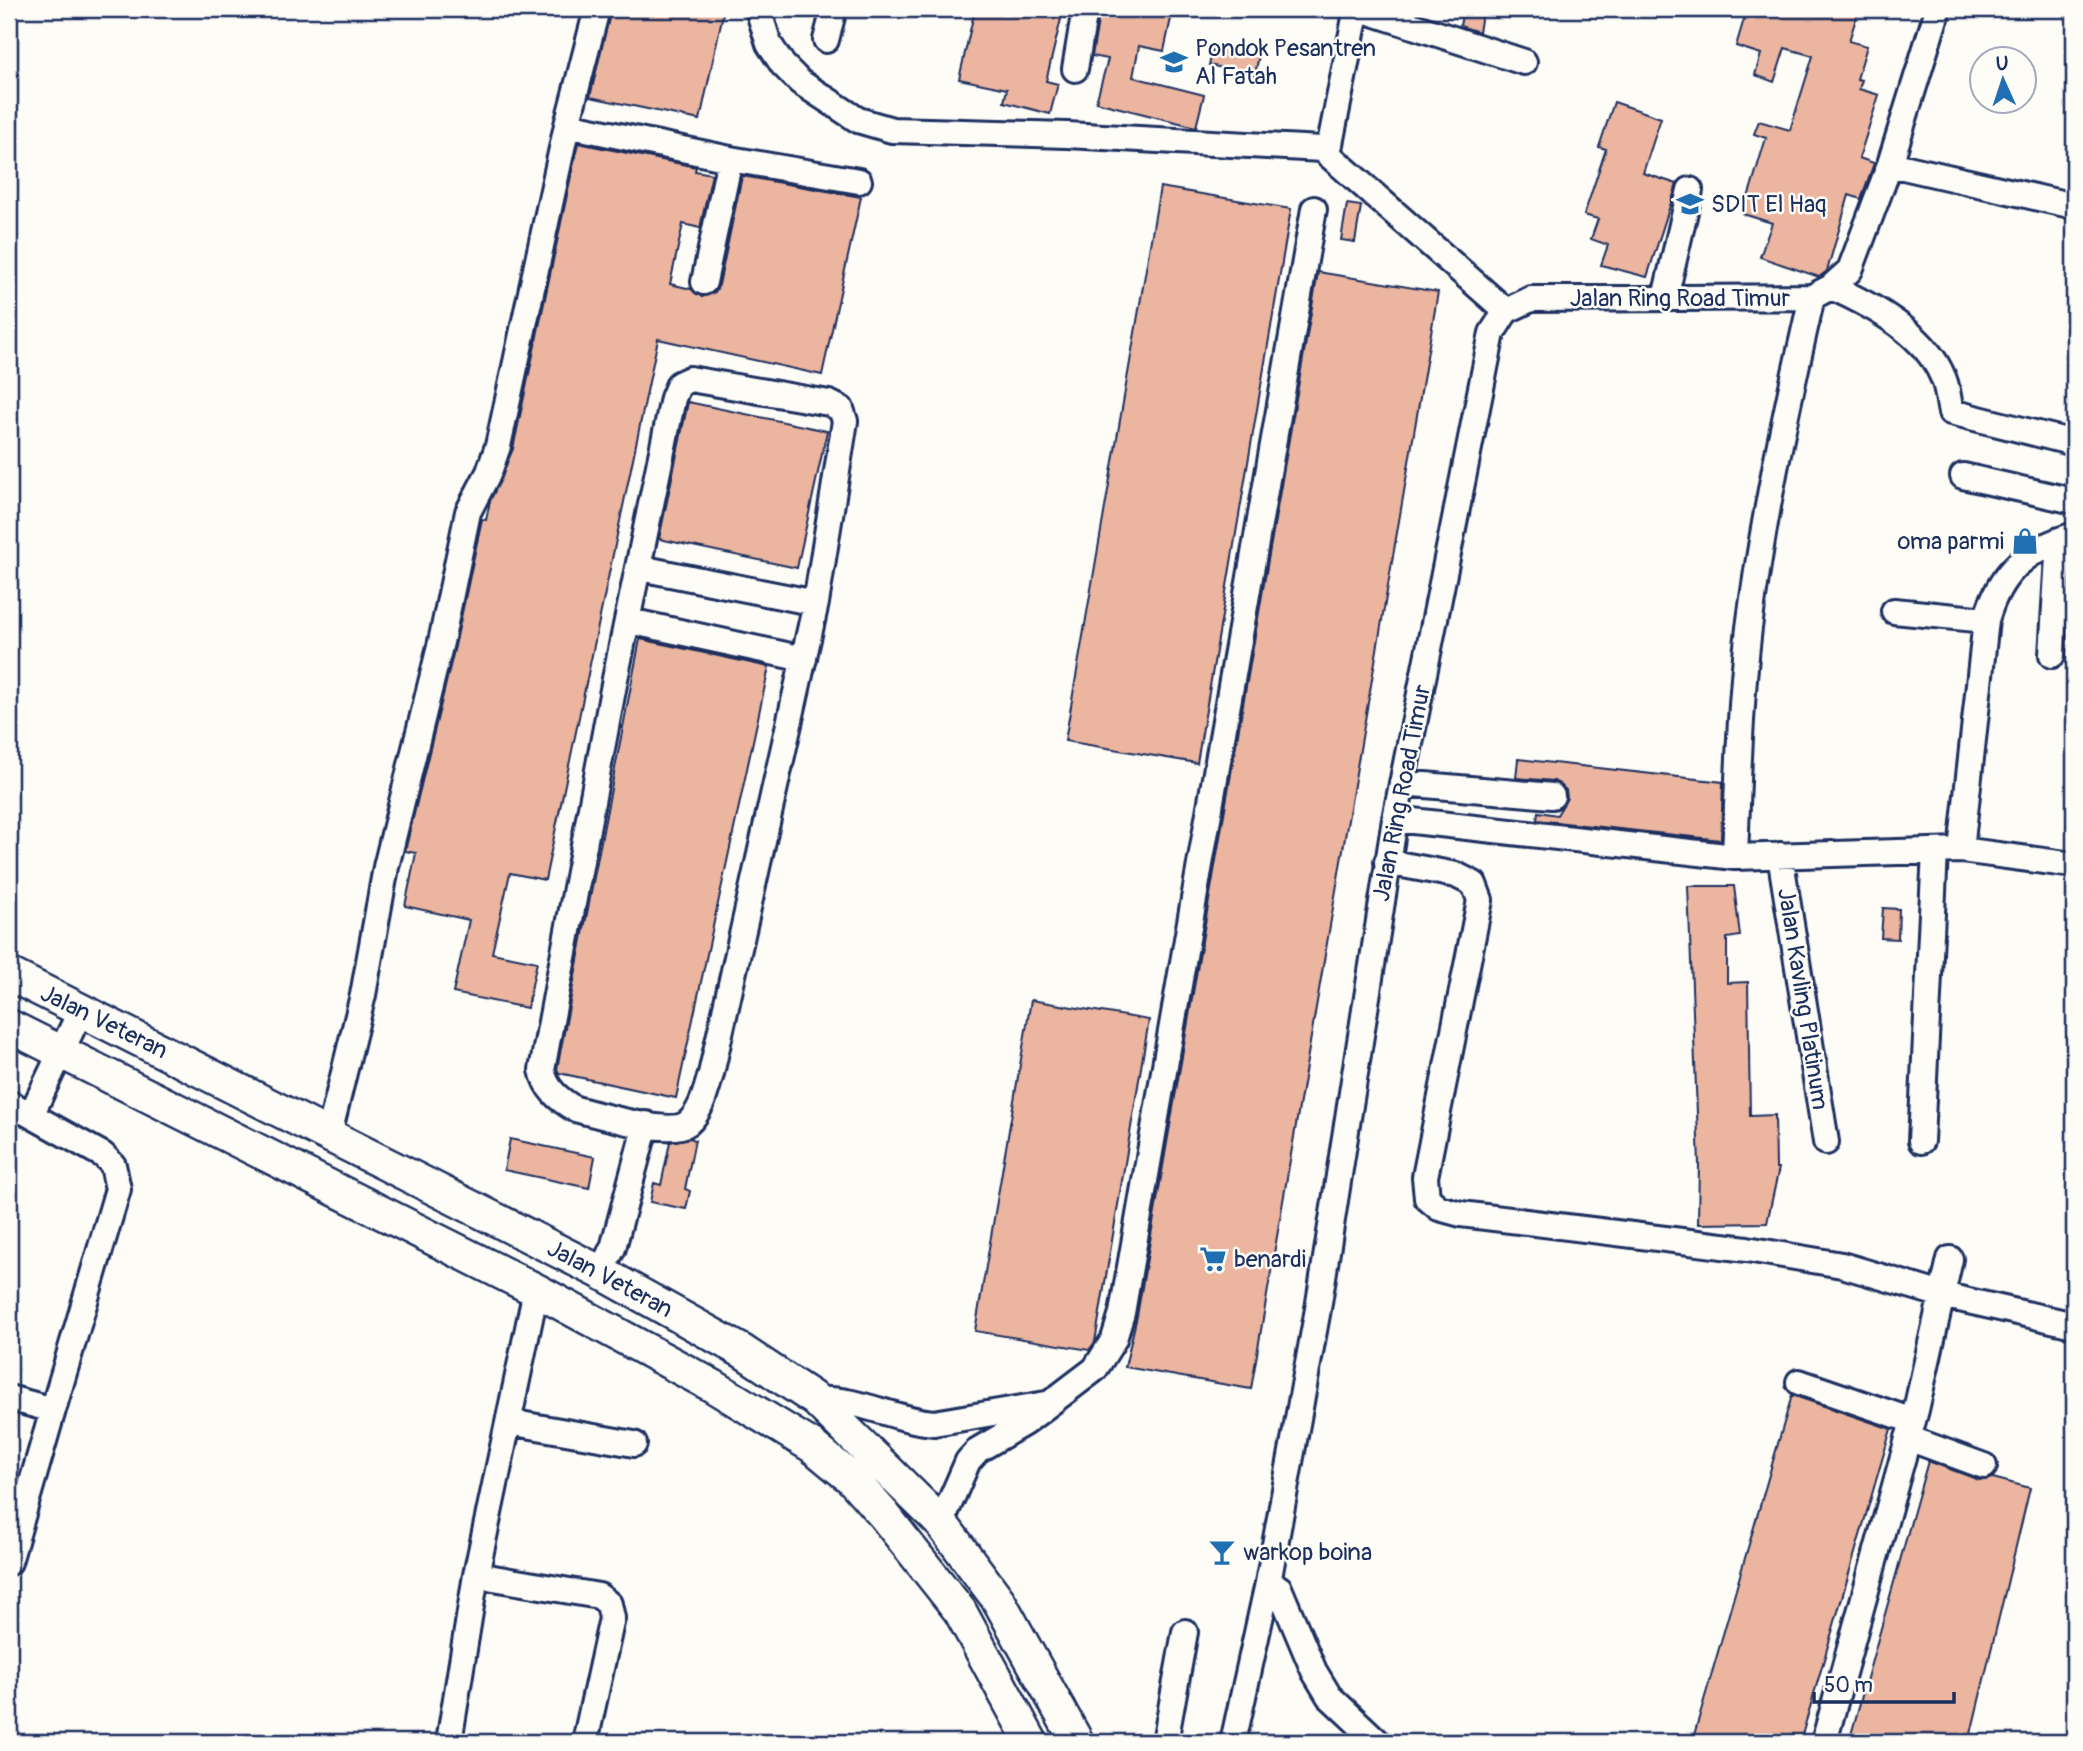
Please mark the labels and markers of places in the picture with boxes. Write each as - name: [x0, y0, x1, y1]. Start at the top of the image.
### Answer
- place label: Pondok Pesantren Al Fatah: [1195, 34, 1376, 91]
- school or university icon: Pondok Pesantren Al Fatah: [1159, 47, 1189, 77]
- school or university icon: SDIT El Haq: [1675, 189, 1705, 219]
- place label: SDIT El Haq: [1711, 190, 1826, 219]
- shop icon: oma parmi: [2010, 526, 2040, 556]
- place label: oma parmi: [1898, 527, 2004, 556]
- supermarket icon: benardi: [1198, 1244, 1228, 1274]
- place label: benardi: [1234, 1245, 1306, 1274]
- bar icon: warkop boina: [1207, 1537, 1237, 1567]
- place label: warkop boina: [1243, 1538, 1372, 1567]

